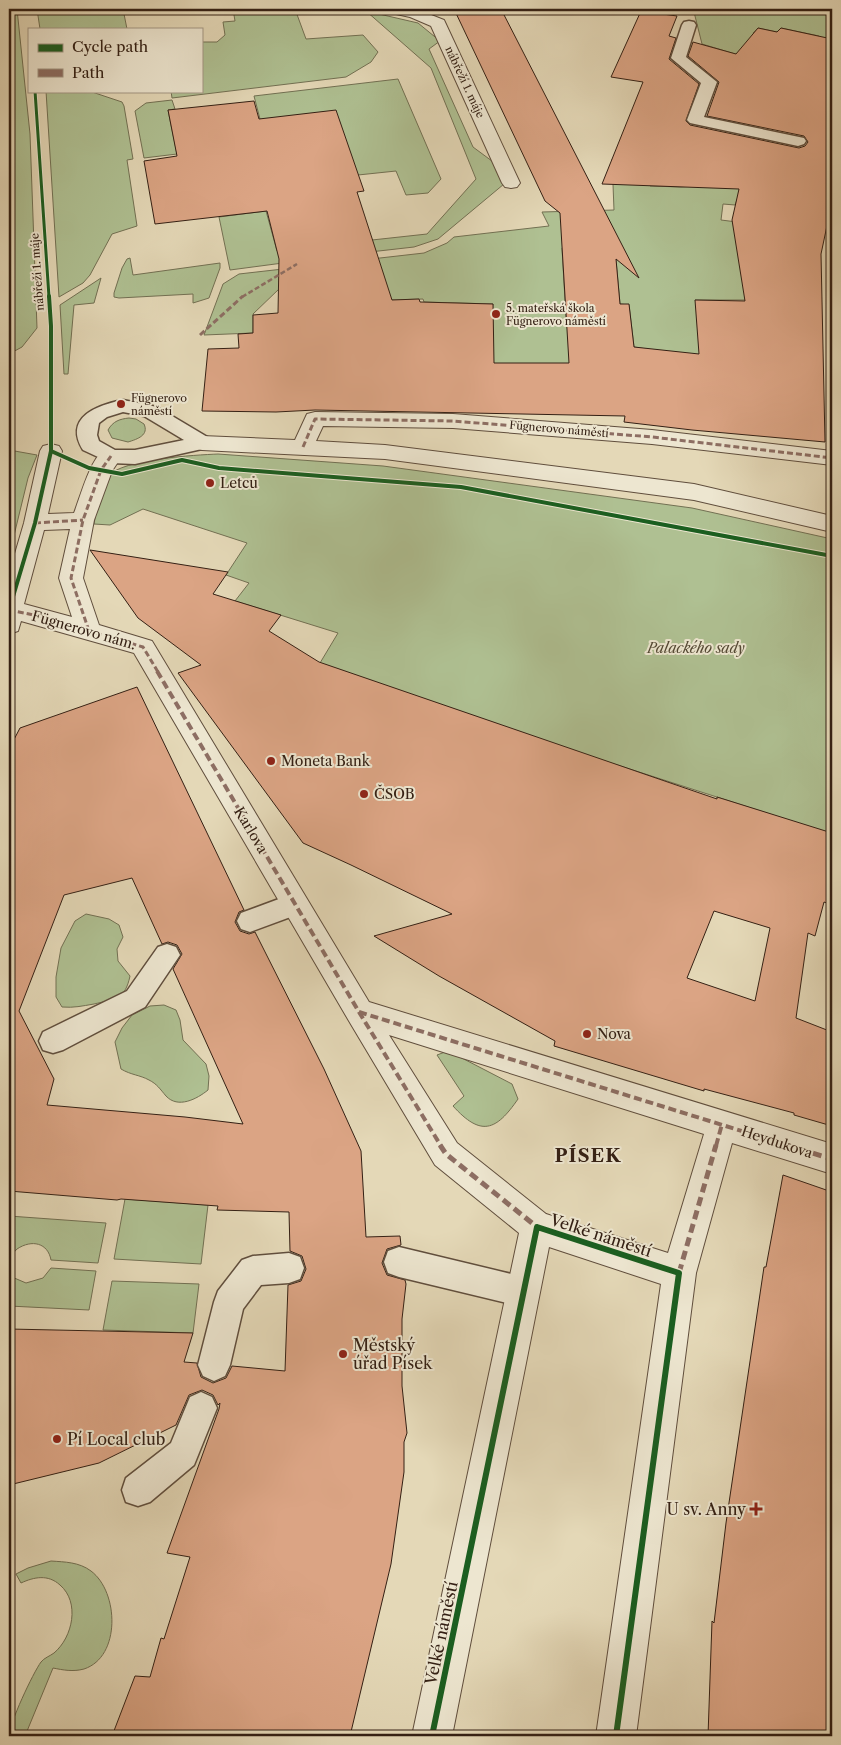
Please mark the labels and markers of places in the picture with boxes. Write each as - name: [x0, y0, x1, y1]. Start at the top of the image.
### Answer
- place label: 5. mateřská škola Fügnerovo náměstí: [506, 301, 607, 328]
- marker: 5. mateřská škola Fügnerovo náměstí: [490, 308, 502, 320]
- place label: Fügnerovo náměstí: [131, 391, 187, 418]
- marker: Fügnerovo náměstí: [115, 398, 127, 410]
- place label: Letců: [220, 474, 258, 492]
- marker: Letců: [204, 477, 216, 489]
- place label: Moneta Bank: [281, 752, 371, 770]
- marker: Moneta Bank: [265, 755, 277, 767]
- place label: ČSOB: [374, 784, 415, 803]
- marker: ČSOB: [358, 788, 370, 800]
- place label: Nova: [597, 1025, 632, 1043]
- marker: Nova: [581, 1028, 593, 1040]
- place label: Městský úřad Písek: [353, 1335, 433, 1373]
- marker: Městský úřad Písek: [337, 1348, 349, 1360]
- place label: Pí Local club: [67, 1429, 166, 1449]
- marker: Pí Local club: [51, 1433, 63, 1445]
- place label: U sv. Anny: [667, 1499, 747, 1519]
- marker: U sv. Anny: [750, 1503, 762, 1515]

